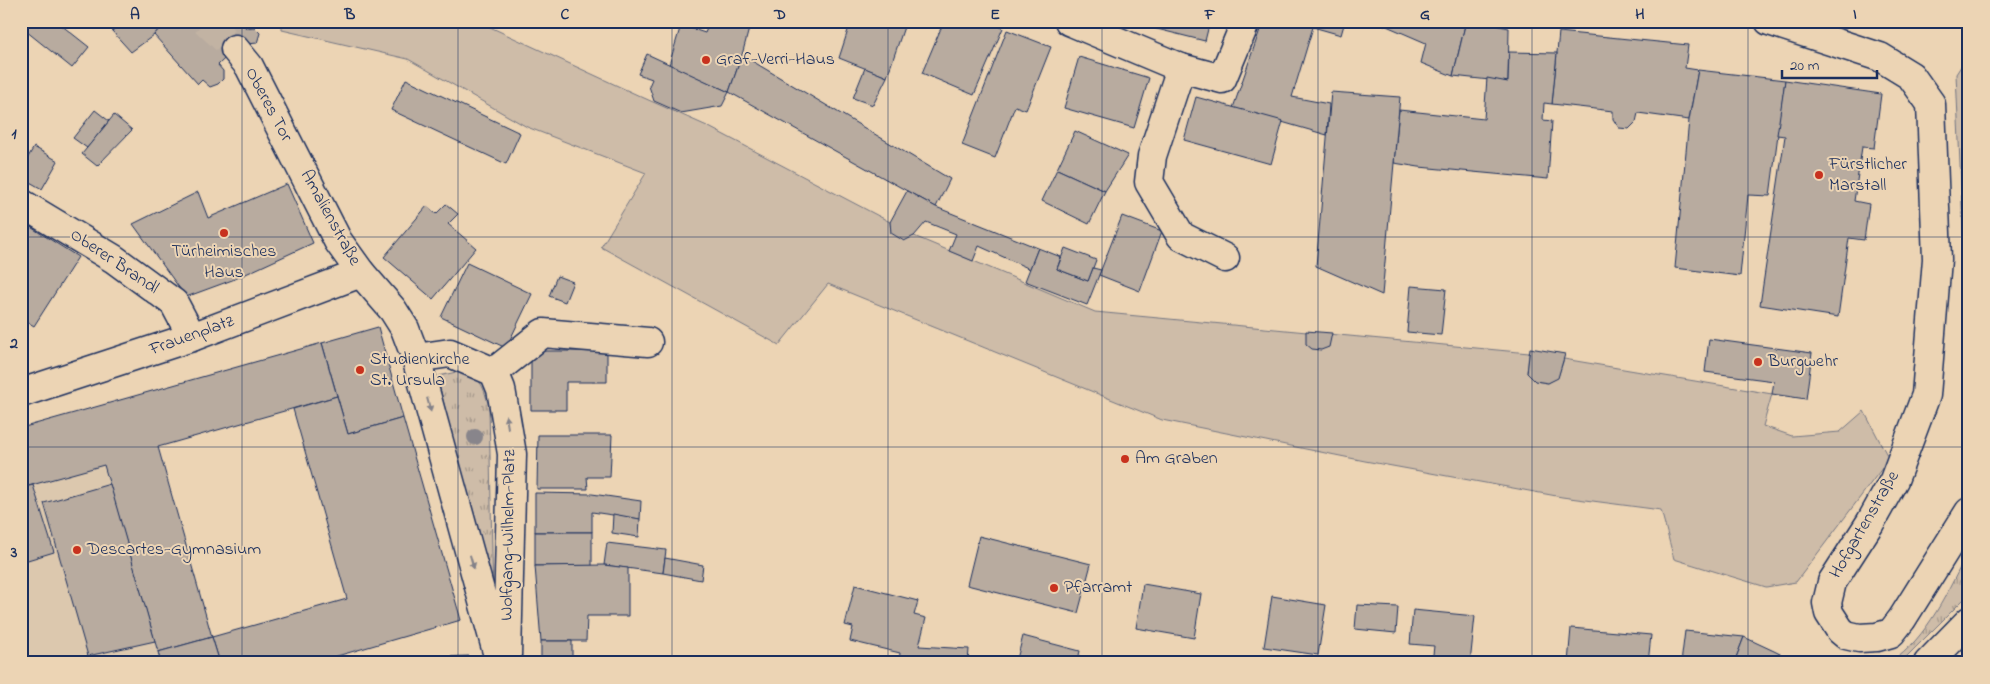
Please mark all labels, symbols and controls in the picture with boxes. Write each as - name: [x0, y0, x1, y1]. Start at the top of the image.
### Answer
- text: A: [130, 3, 140, 27]
- text: B: [344, 3, 356, 27]
- text: C: [561, 3, 570, 27]
- text: D: [773, 3, 786, 27]
- text: E: [990, 3, 1000, 27]
- text: F: [1204, 3, 1216, 27]
- text: G: [1420, 3, 1430, 27]
- text: H: [1635, 3, 1645, 27]
- text: I: [1853, 3, 1857, 27]
- place label: Graf-Verri-Haus: [716, 47, 835, 73]
- scale bar: [1782, 48, 1878, 80]
- marker: Graf-Verri-Haus: [700, 54, 712, 66]
- text: 20 m: [1790, 55, 1820, 77]
- street label: Oberes Tor: [237, 63, 299, 147]
- text: 1: [11, 122, 17, 146]
- place label: Fürstlicher Marstall: [1828, 152, 1907, 199]
- street label: Amalienstraße: [293, 165, 368, 271]
- marker: Fürstlicher Marstall: [1813, 169, 1825, 181]
- street label: Oberer Brandl: [64, 223, 164, 301]
- marker: Türheimisches Haus: [218, 227, 230, 239]
- place label: Türheimisches Haus: [171, 239, 277, 286]
- street label: Frauenplatz: [145, 309, 238, 364]
- text: 2: [9, 332, 18, 356]
- place label: Studienkirche St. Ursula: [370, 347, 470, 394]
- place label: Burgwehr: [1767, 349, 1838, 376]
- marker: Burgwehr: [1752, 356, 1764, 368]
- marker: Studienkirche St. Ursula: [354, 364, 366, 376]
- one-way arrow: [425, 397, 433, 412]
- one-way arrow: [502, 414, 510, 430]
- place label: Am Graben: [1135, 446, 1218, 472]
- street label: Wolfgang-Wilhelm-Platz: [495, 449, 524, 621]
- marker: Am Graben: [1119, 453, 1131, 465]
- street label: Hofgartenstraße: [1824, 465, 1908, 584]
- place label: Descartes-Gymnasium: [86, 537, 261, 563]
- text: 3: [10, 541, 18, 565]
- marker: Descartes-Gymnasium: [71, 544, 83, 556]
- one-way arrow: [468, 554, 476, 569]
- place label: Pfarramt: [1064, 575, 1132, 601]
- marker: Pfarramt: [1048, 582, 1060, 594]

